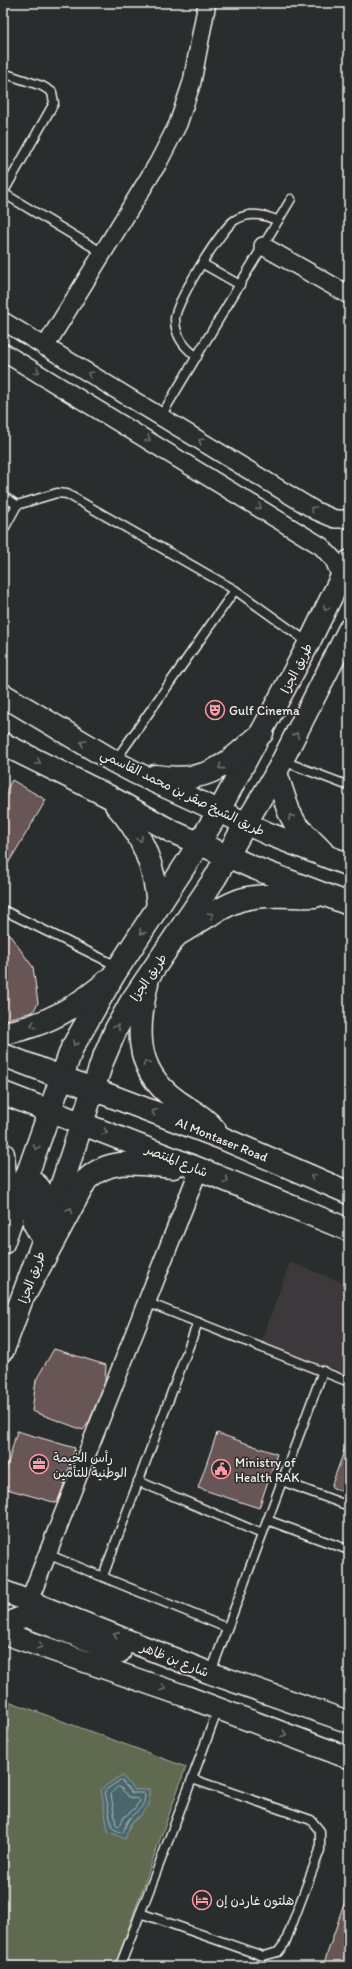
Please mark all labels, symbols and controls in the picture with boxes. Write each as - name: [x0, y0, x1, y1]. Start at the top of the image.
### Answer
- one-way arrow: [33, 367, 40, 374]
- one-way arrow: [87, 372, 94, 379]
- one-way arrow: [144, 434, 151, 442]
- one-way arrow: [198, 439, 205, 446]
- one-way arrow: [255, 502, 262, 509]
- one-way arrow: [309, 506, 317, 513]
- one-way arrow: [323, 604, 331, 612]
- street label: طريق الجزا: [277, 641, 316, 696]
- theatre icon: Gulf Cinema: [204, 699, 226, 721]
- place label: Gulf Cinema: [229, 703, 300, 718]
- one-way arrow: [291, 732, 299, 740]
- one-way arrow: [80, 741, 87, 748]
- street label: طريق الشيخ صقر بن محمد القاسمي: [97, 746, 267, 842]
- one-way arrow: [33, 757, 41, 765]
- one-way arrow: [218, 762, 225, 769]
- one-way arrow: [289, 814, 296, 821]
- one-way arrow: [135, 834, 143, 842]
- one-way arrow: [207, 912, 214, 919]
- one-way arrow: [139, 928, 146, 935]
- street label: طريق الجزا: [127, 951, 171, 1004]
- one-way arrow: [29, 1020, 36, 1029]
- one-way arrow: [113, 1024, 120, 1031]
- one-way arrow: [72, 1039, 80, 1046]
- one-way arrow: [143, 1059, 151, 1066]
- one-way arrow: [150, 1109, 157, 1117]
- street label: Al Montaser Road: [174, 1114, 270, 1165]
- one-way arrow: [100, 1127, 108, 1135]
- street label: شارع المنتصر: [142, 1141, 210, 1182]
- one-way arrow: [33, 1144, 41, 1151]
- one-way arrow: [310, 1174, 317, 1182]
- one-way arrow: [221, 1175, 229, 1183]
- one-way arrow: [65, 1207, 73, 1214]
- street label: طريق الجزا: [15, 1249, 49, 1306]
- place label: رأس الخيمة الوطنية للتأمين: [53, 1450, 127, 1481]
- office icon: رأس الخيمة الوطنية للتأمين: [28, 1453, 50, 1475]
- place label: Ministry of Health RAK: [235, 1455, 299, 1485]
- public building icon: Ministry of Health RAK: [210, 1458, 232, 1480]
- one-way arrow: [112, 1632, 119, 1640]
- street label: شارع بن ظاهر: [137, 1639, 211, 1682]
- one-way arrow: [36, 1641, 43, 1649]
- one-way arrow: [159, 1683, 166, 1692]
- one-way arrow: [281, 1729, 288, 1737]
- hotel icon: هلتون غاردن إن: [191, 1889, 213, 1911]
- place label: هلتون غاردن إن: [216, 1893, 294, 1909]

